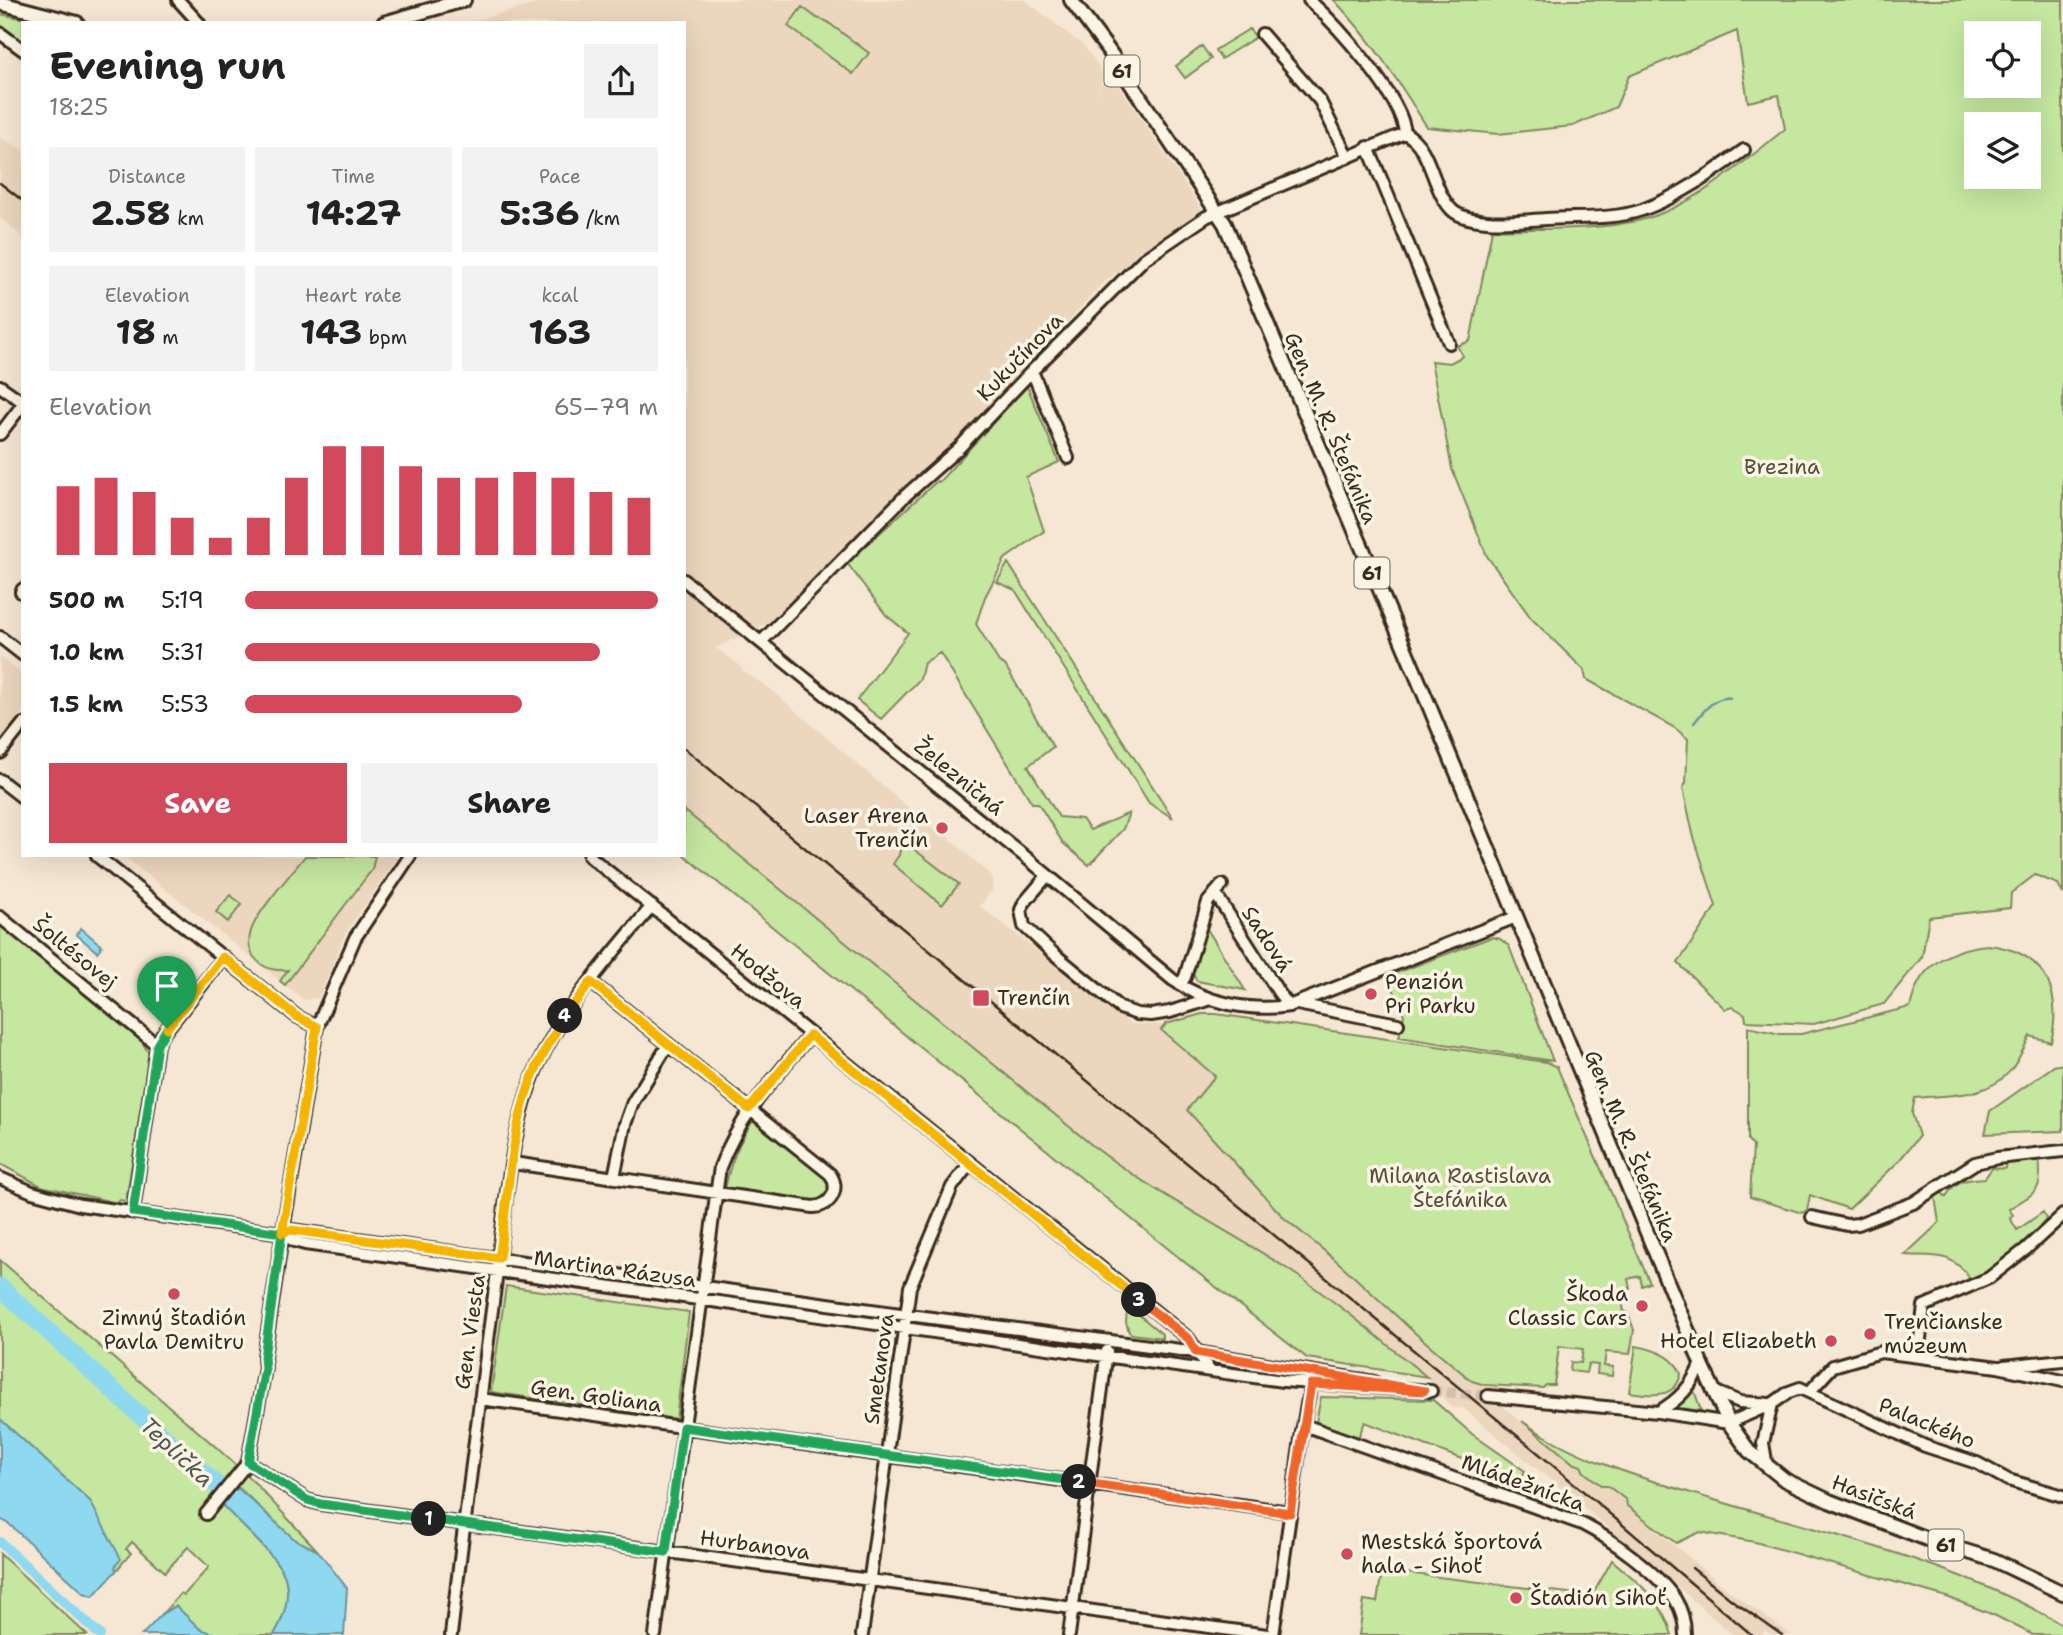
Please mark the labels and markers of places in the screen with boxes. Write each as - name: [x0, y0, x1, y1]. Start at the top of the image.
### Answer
- place label: Laser Arena Trenčín: [804, 802, 928, 854]
- marker: Laser Arena Trenčín: [934, 820, 950, 836]
- pin: [137, 956, 197, 1028]
- place label: Penzión Pri Parku: [1385, 968, 1476, 1020]
- place label: Trenčín: [997, 984, 1070, 1012]
- marker: Penzión Pri Parku: [1363, 986, 1379, 1002]
- marker: Trenčín: [971, 988, 991, 1008]
- pin: 4: [548, 998, 582, 1034]
- place label: Škoda Classic Cars: [1508, 1279, 1628, 1332]
- pin: 3: [1122, 1282, 1156, 1318]
- marker: Zimný štadión Pavla Demitru: [166, 1286, 182, 1302]
- marker: Škoda Classic Cars: [1634, 1298, 1650, 1314]
- place label: Zimný štadión Pavla Demitru: [102, 1304, 246, 1356]
- place label: Trenčianske múzeum: [1884, 1308, 2003, 1360]
- marker: Trenčianske múzeum: [1862, 1326, 1878, 1342]
- place label: Hotel Elizabeth: [1660, 1327, 1817, 1355]
- marker: Hotel Elizabeth: [1823, 1333, 1839, 1349]
- pin: 2: [1062, 1464, 1096, 1500]
- pin: 1: [412, 1502, 446, 1536]
- place label: Mestská športová hala - Sihoť: [1361, 1528, 1542, 1580]
- marker: Mestská športová hala - Sihoť: [1339, 1546, 1355, 1562]
- place label: Štadión Sihoť: [1530, 1583, 1666, 1612]
- marker: Štadión Sihoť: [1508, 1590, 1524, 1606]

